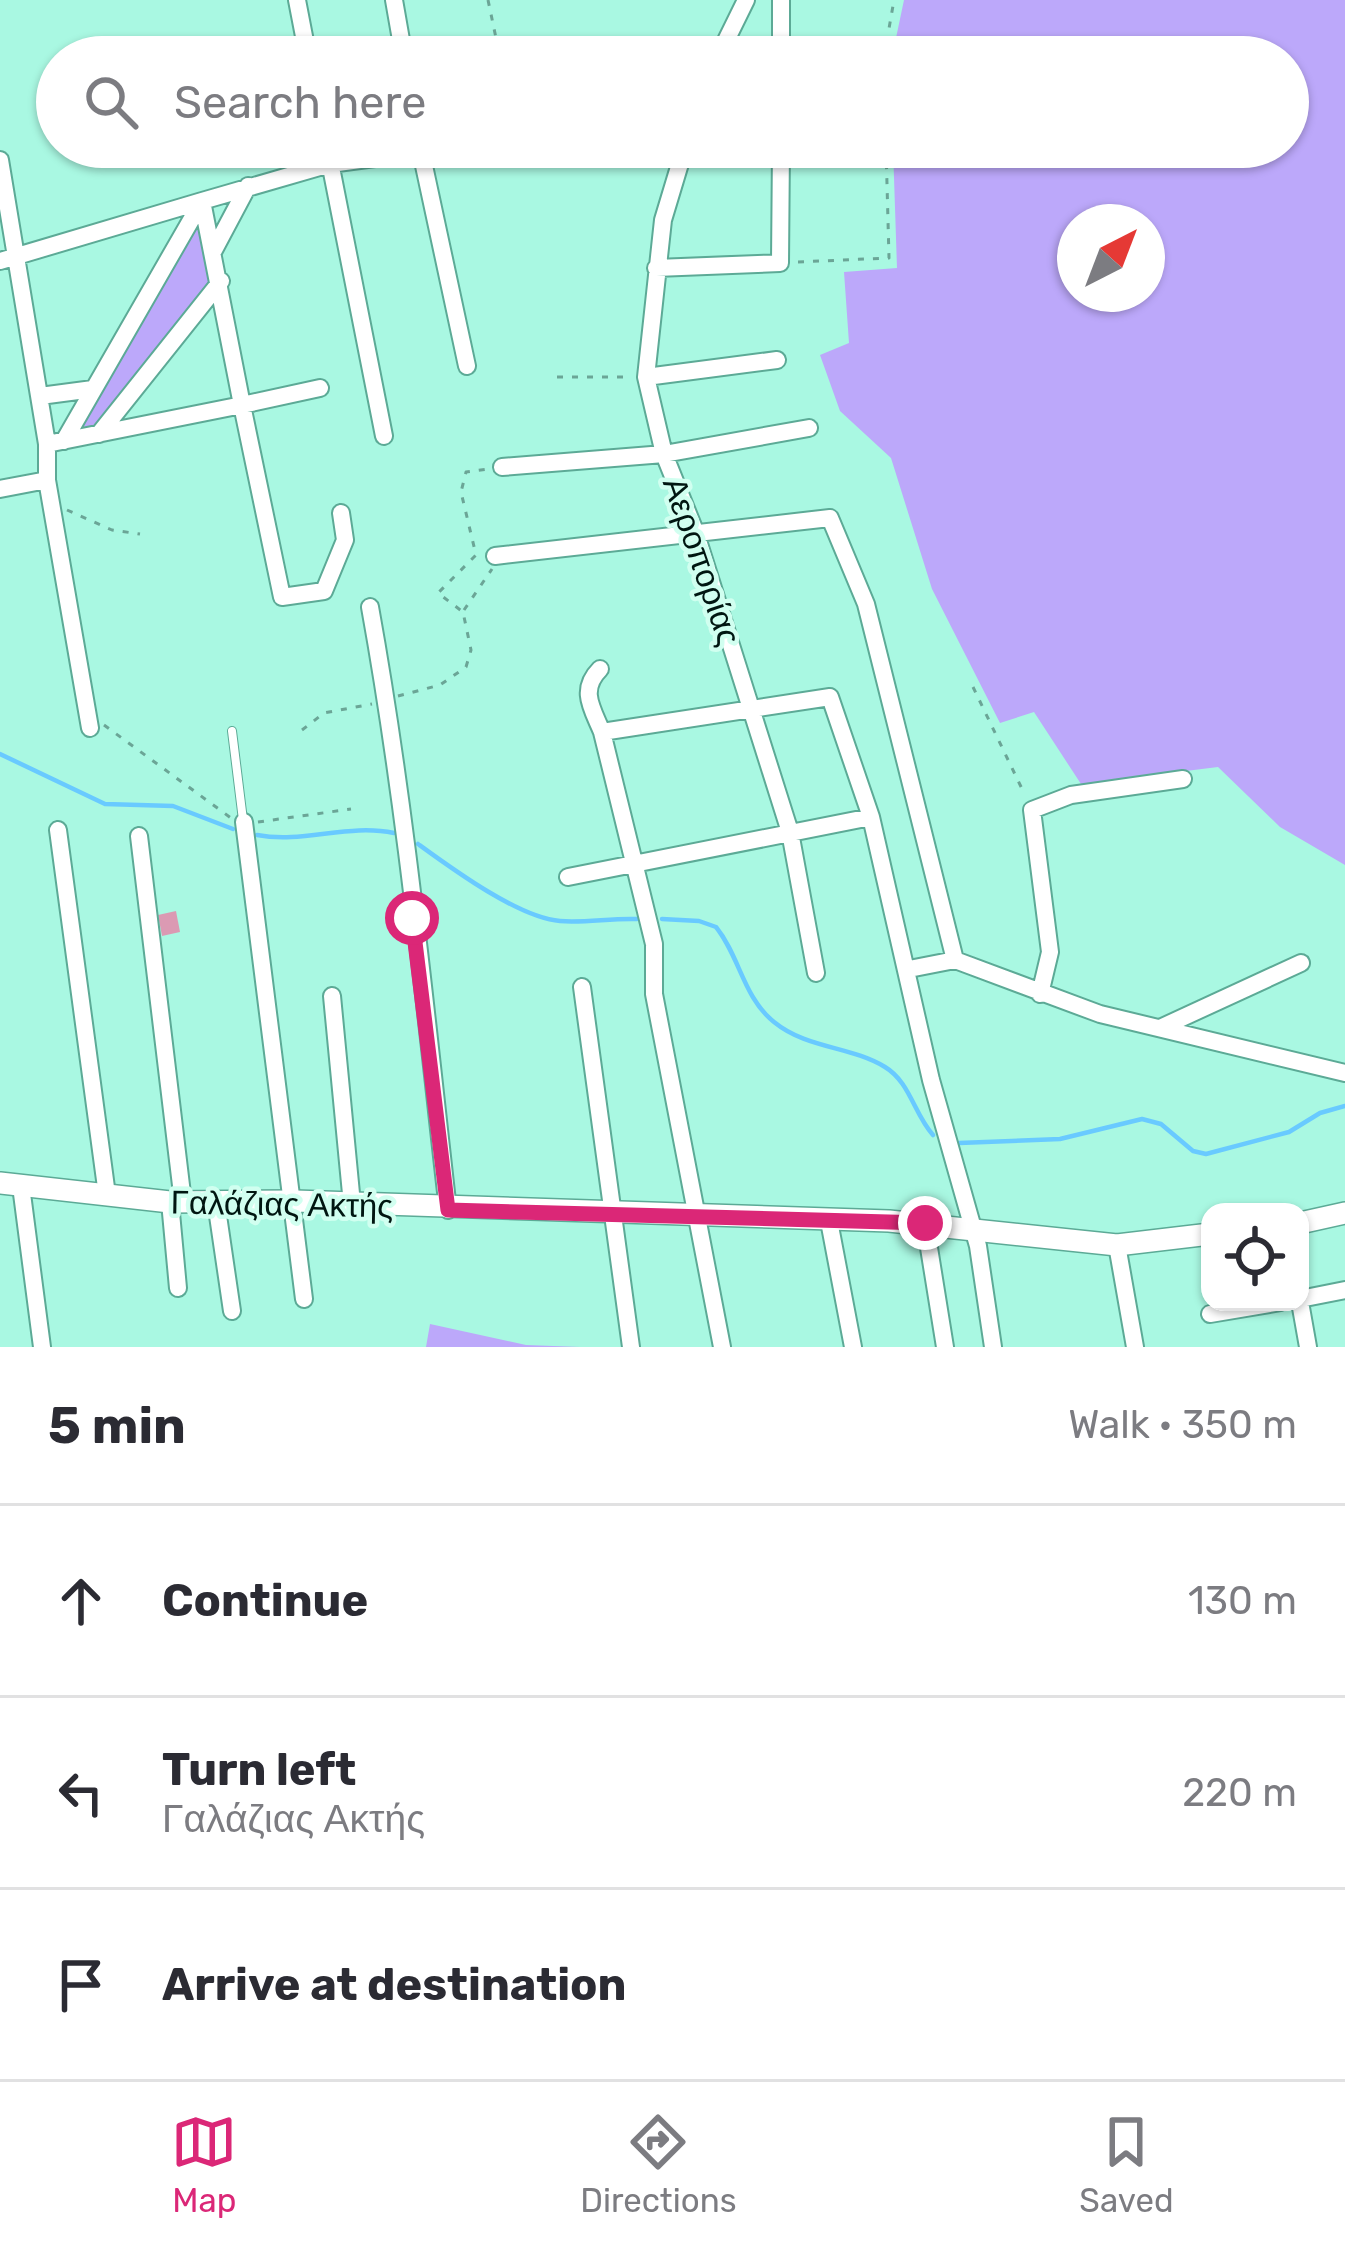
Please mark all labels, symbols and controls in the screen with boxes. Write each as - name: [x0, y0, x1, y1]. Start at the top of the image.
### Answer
- search box: [36, 36, 1309, 168]
- icon: search: [78, 69, 144, 135]
- text: Search here: [174, 76, 426, 129]
- north arrow: [1057, 204, 1165, 312]
- street label: Αεροπορίας: [655, 472, 749, 650]
- route start: [385, 891, 439, 945]
- street label: Γαλάζιας Ακτής: [170, 1183, 394, 1225]
- route end: [898, 1196, 952, 1250]
- map controls: [1201, 1203, 1309, 1311]
- button: locate: [1201, 1203, 1309, 1311]
- text: 5 min: [48, 1395, 186, 1456]
- text: Walk · 350 m: [1068, 1402, 1297, 1448]
- icon: ahead: [48, 1568, 114, 1634]
- text: Continue: [162, 1574, 368, 1627]
- text: 130 m: [1188, 1578, 1297, 1624]
- text: Turn left: [162, 1743, 356, 1796]
- icon: left: [48, 1760, 114, 1826]
- text: 220 m: [1182, 1770, 1297, 1816]
- text: Γαλάζιας Ακτής: [162, 1796, 425, 1842]
- icon: arrive: [48, 1952, 114, 2018]
- text: Arrive at destination: [162, 1958, 627, 2011]
- tab: Map: [171, 2109, 237, 2220]
- tab: Directions: [580, 2109, 737, 2220]
- tab: Saved: [1079, 2109, 1174, 2220]

